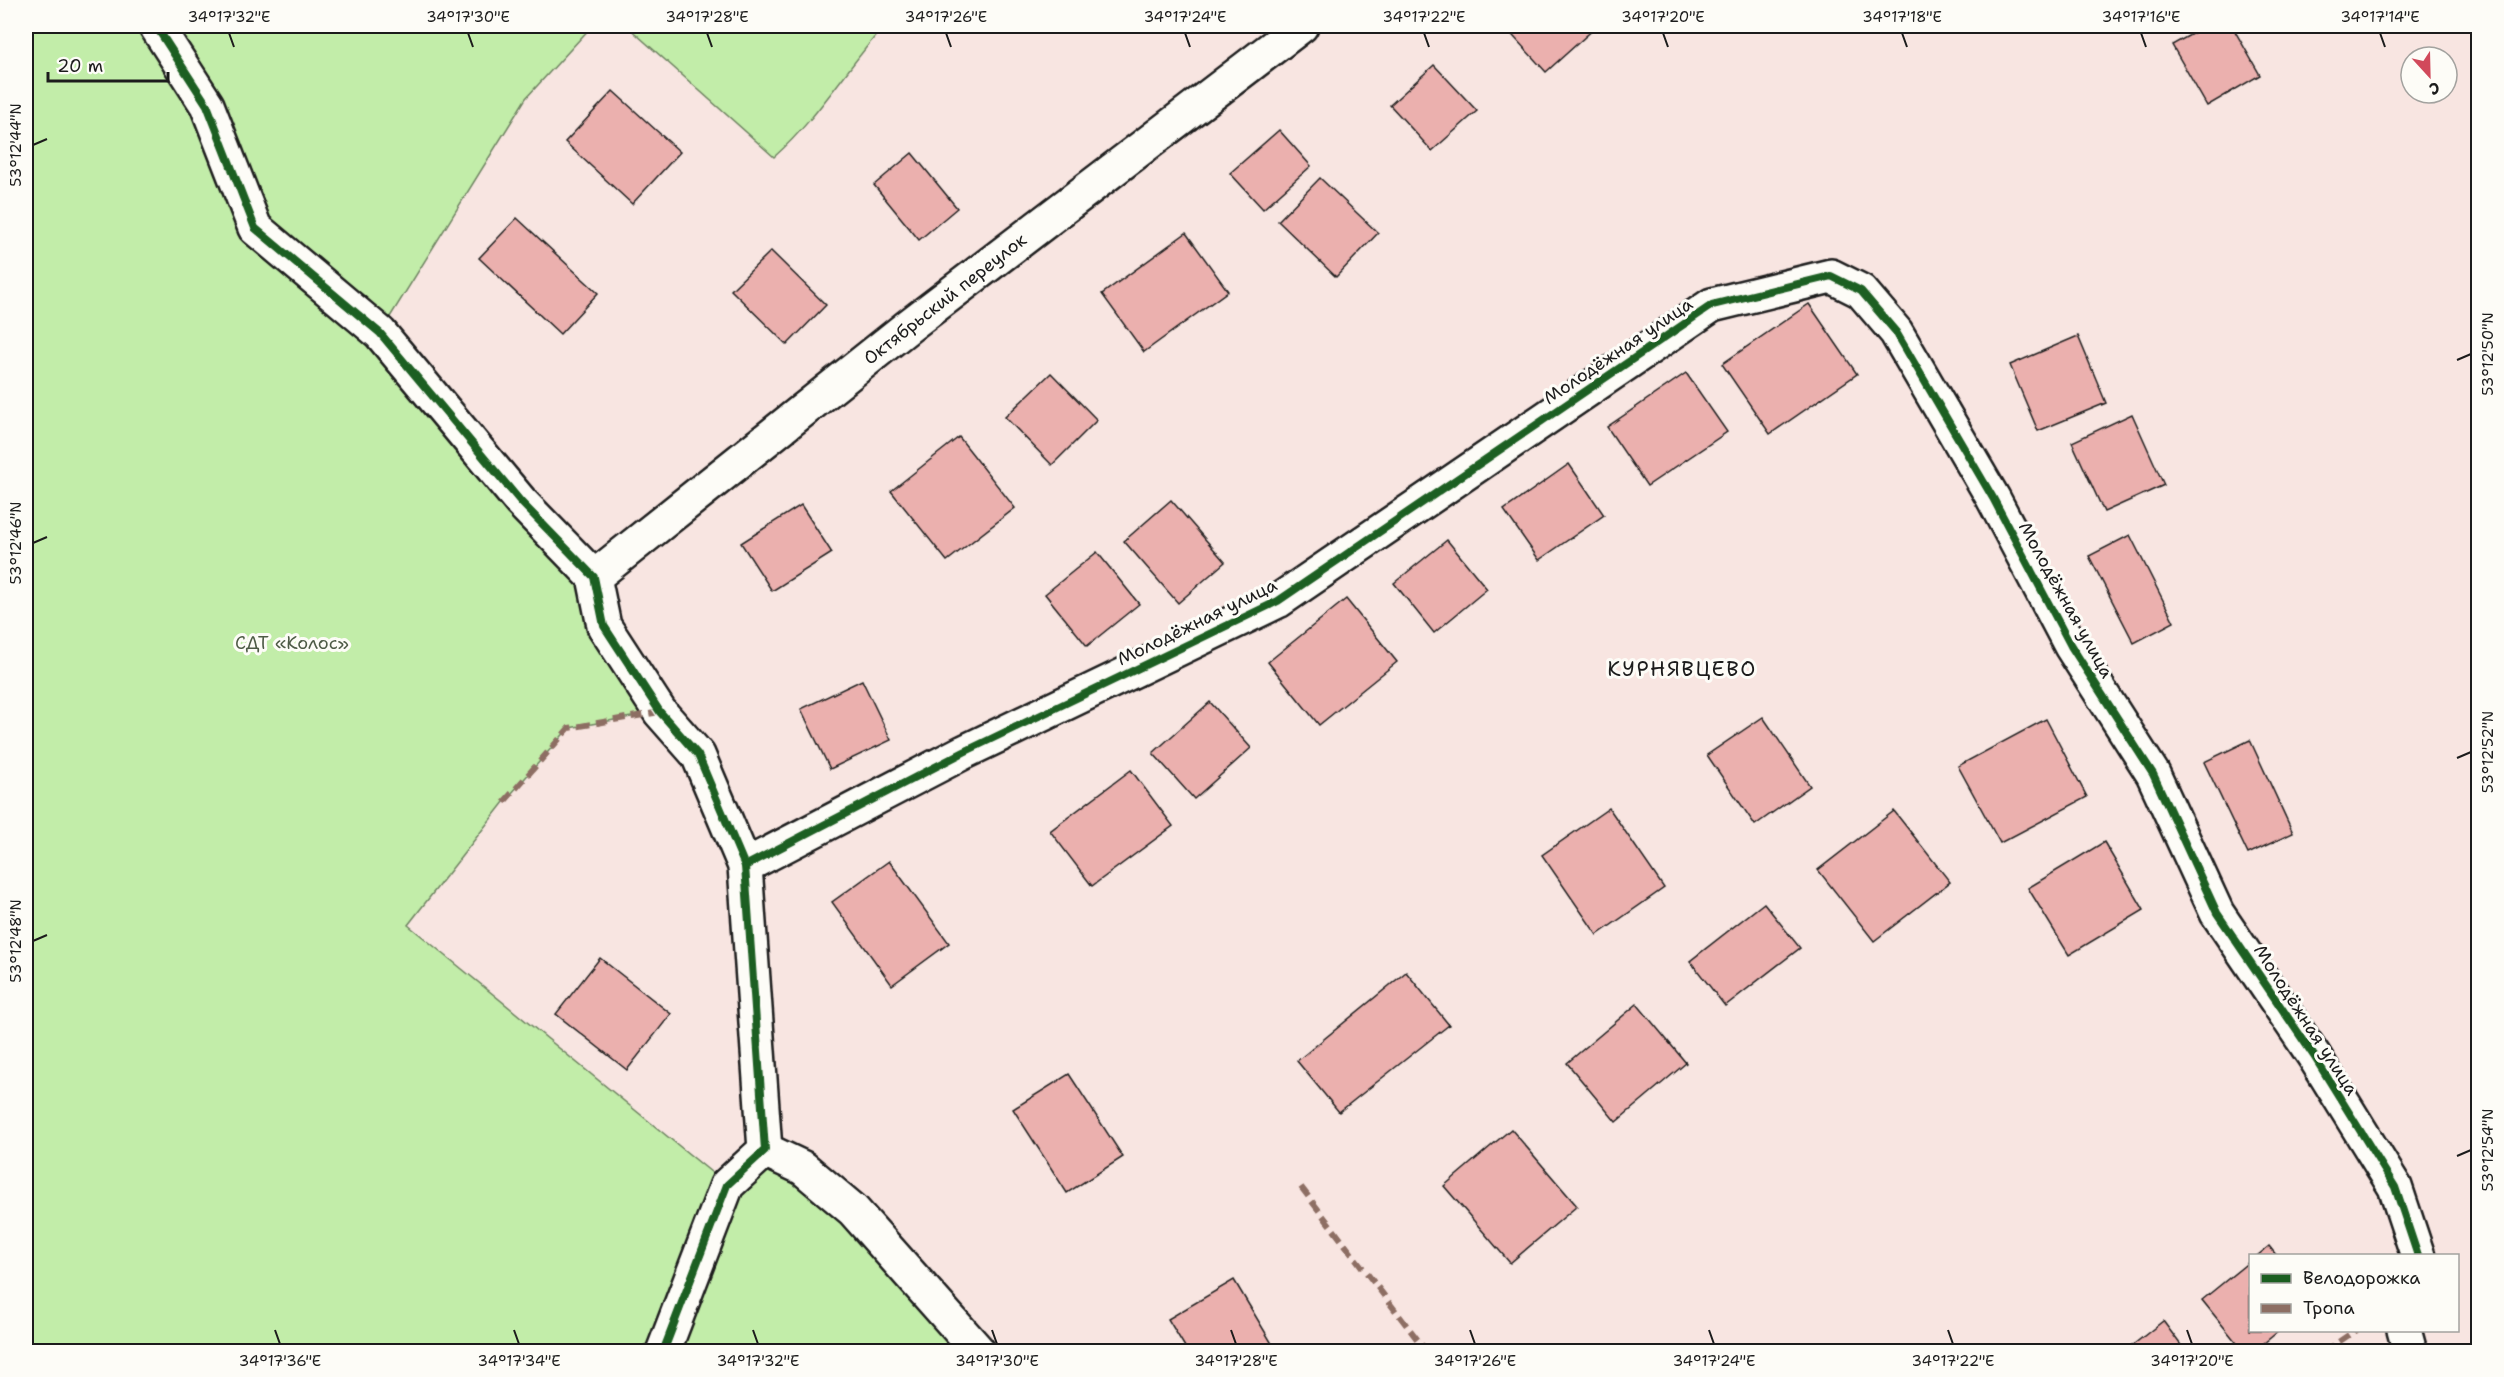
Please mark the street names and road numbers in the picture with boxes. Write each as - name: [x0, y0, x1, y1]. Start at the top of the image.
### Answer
- street label: Октябрьский переулок: [859, 228, 1032, 370]
- street label: Молодёжная улица: [1539, 292, 1697, 410]
- street label: Молодёжная улица: [2013, 518, 2119, 682]
- street label: Молодёжная улица: [1113, 573, 1281, 671]
- street label: Молодёжная улица: [2248, 940, 2364, 1100]

